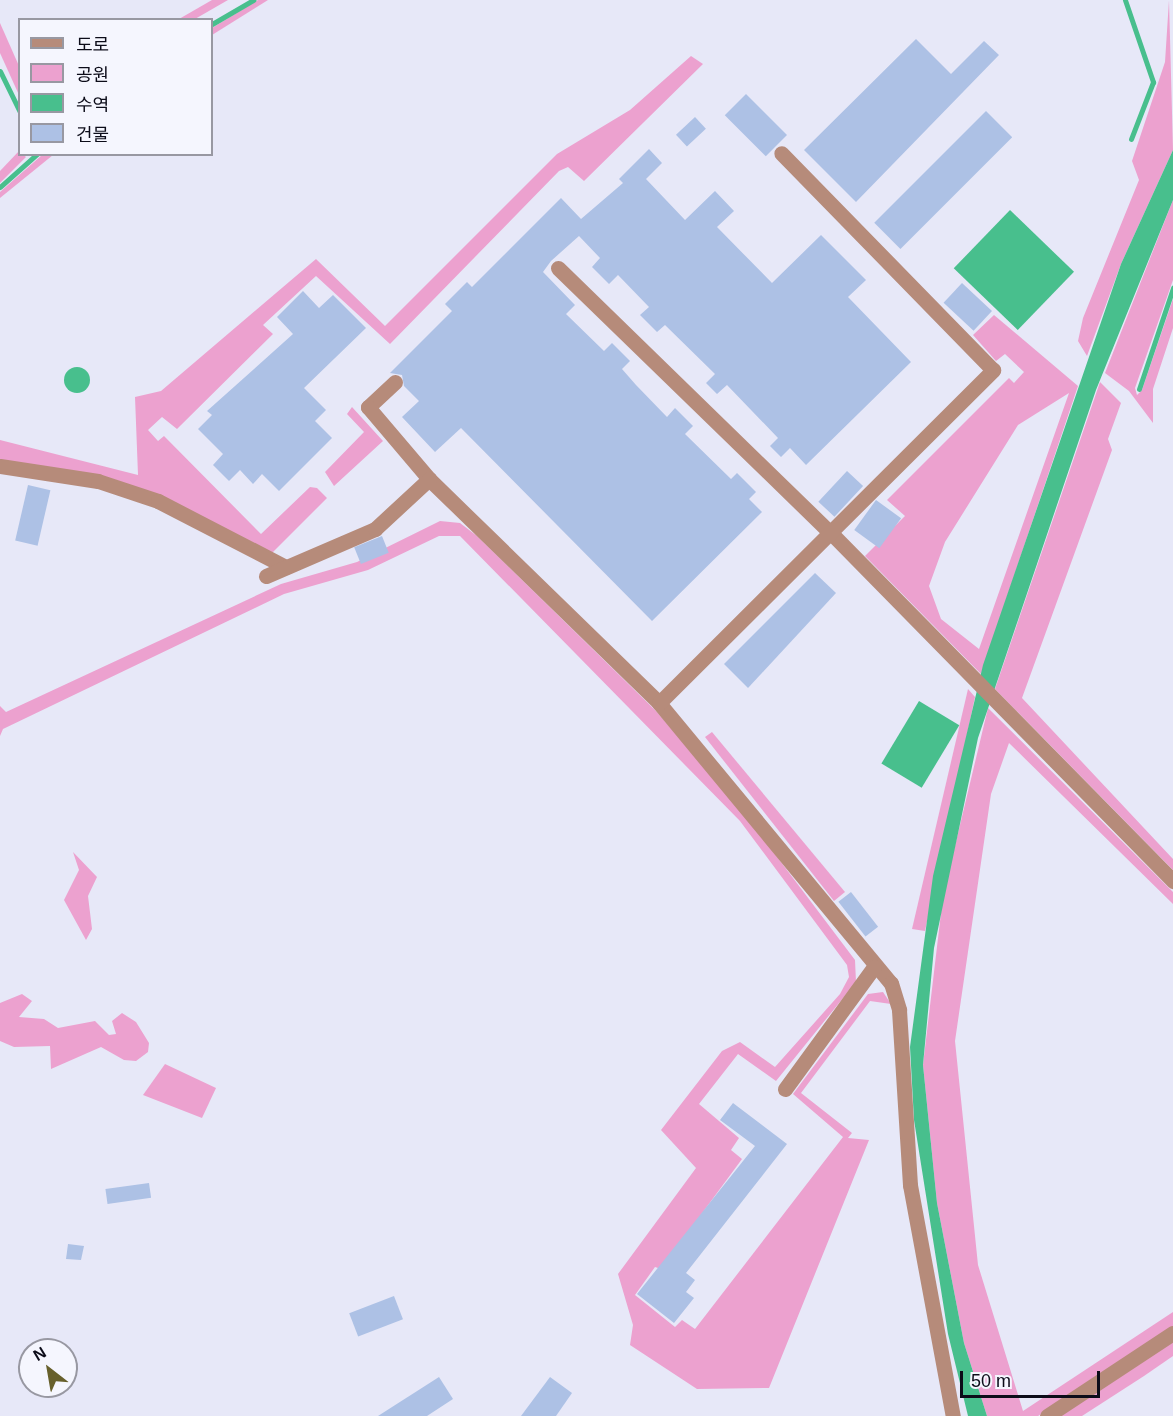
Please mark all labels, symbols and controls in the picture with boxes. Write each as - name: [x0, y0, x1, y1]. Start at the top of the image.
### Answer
- legend: [18, 18, 213, 156]
- text: 도로: [76, 35, 109, 55]
- text: 공원: [76, 65, 109, 85]
- text: 수역: [76, 95, 109, 115]
- text: 건물: [76, 125, 109, 145]
- north arrow: [18, 1338, 78, 1398]
- text: N: [30, 1344, 49, 1364]
- scale bar: [963, 1359, 1102, 1397]
- text: 50 m: [971, 1371, 1011, 1391]

